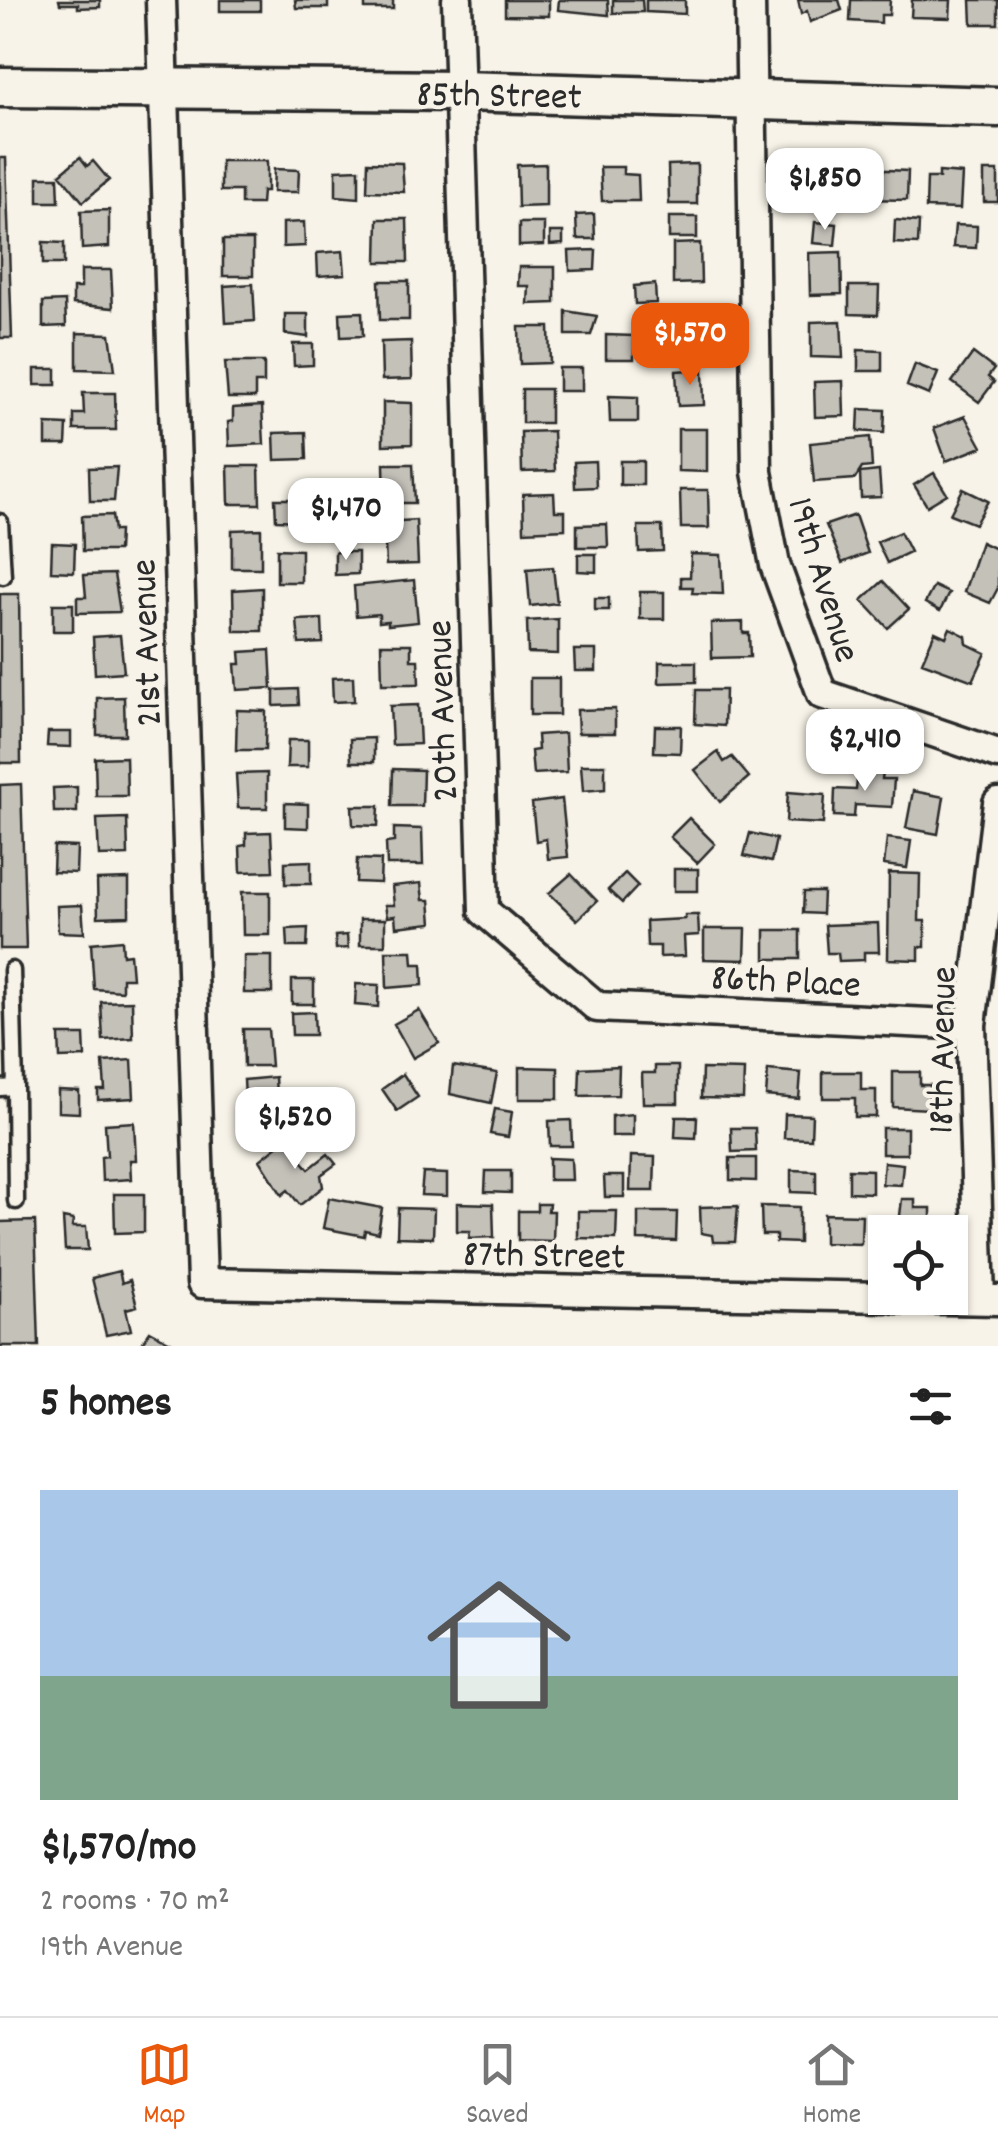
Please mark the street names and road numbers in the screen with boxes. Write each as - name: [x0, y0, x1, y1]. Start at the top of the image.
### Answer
- street label: 85th Street: [416, 70, 582, 127]
- street label: 19th Avenue: [770, 491, 872, 670]
- street label: 21st Avenue: [119, 558, 180, 728]
- street label: 20th Avenue: [415, 619, 476, 802]
- street label: 86th Place: [709, 953, 862, 1016]
- street label: 18th Avenue: [917, 966, 974, 1134]
- street label: 87th Street: [462, 1230, 626, 1287]

